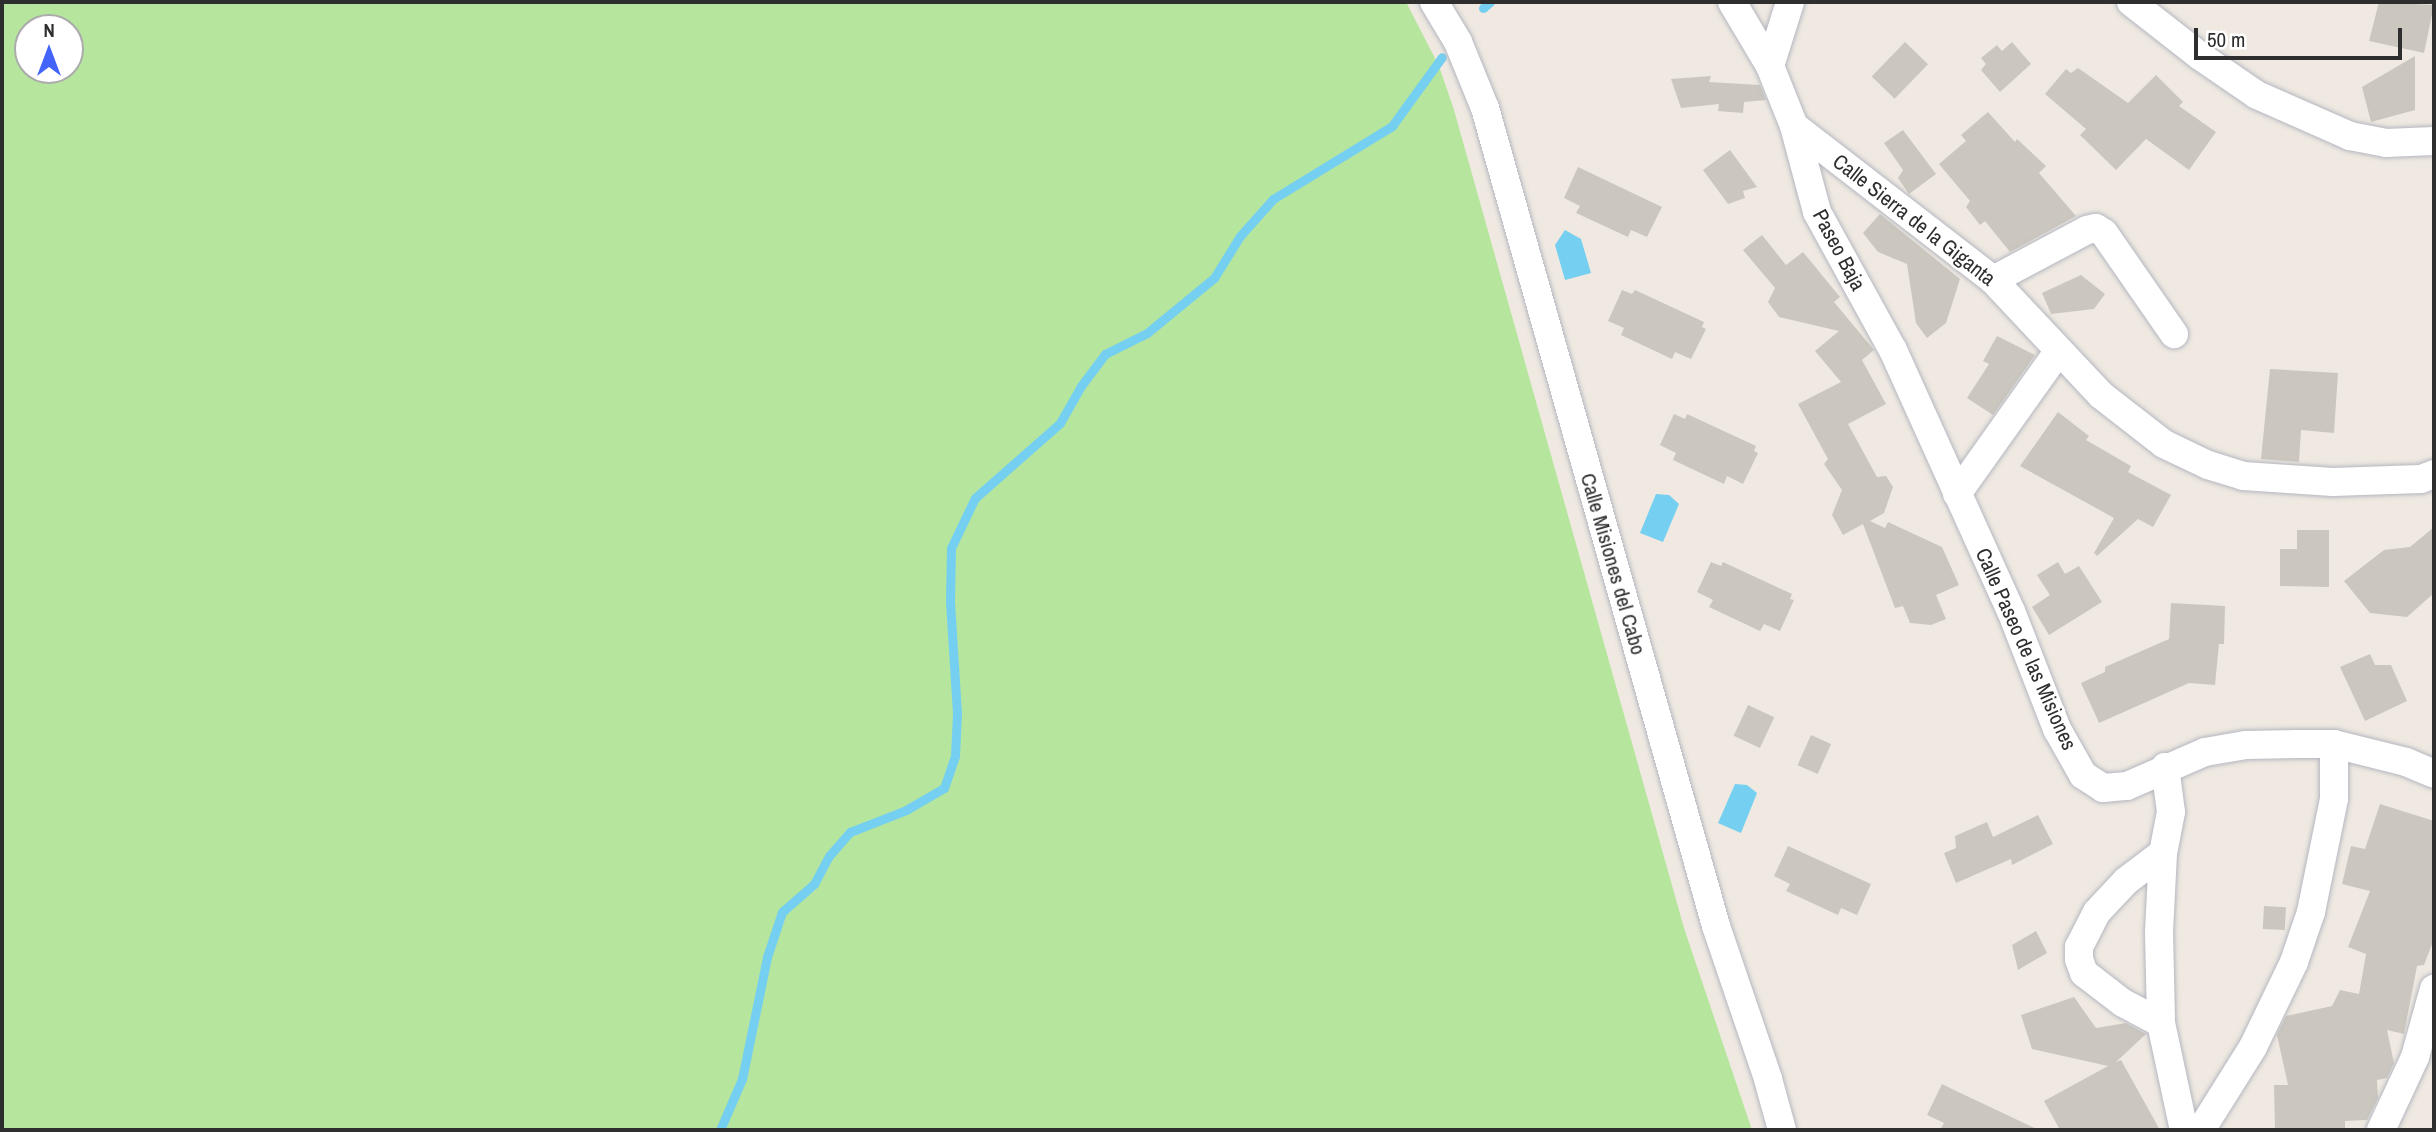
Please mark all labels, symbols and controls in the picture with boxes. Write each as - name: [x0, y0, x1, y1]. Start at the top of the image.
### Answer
- north arrow: [14, 14, 84, 84]
- scale bar: [2198, 14, 2406, 58]
- text: N: [43, 17, 55, 43]
- text: 50 m: [2207, 25, 2245, 54]
- street label: Calle Sierra de la Giganta: [1828, 149, 2000, 291]
- street label: Paseo Baja: [1807, 205, 1871, 295]
- street label: Calle Misiones del Cabo: [1575, 470, 1651, 658]
- street label: Calle Paseo de las Misiones: [1970, 544, 2082, 754]

